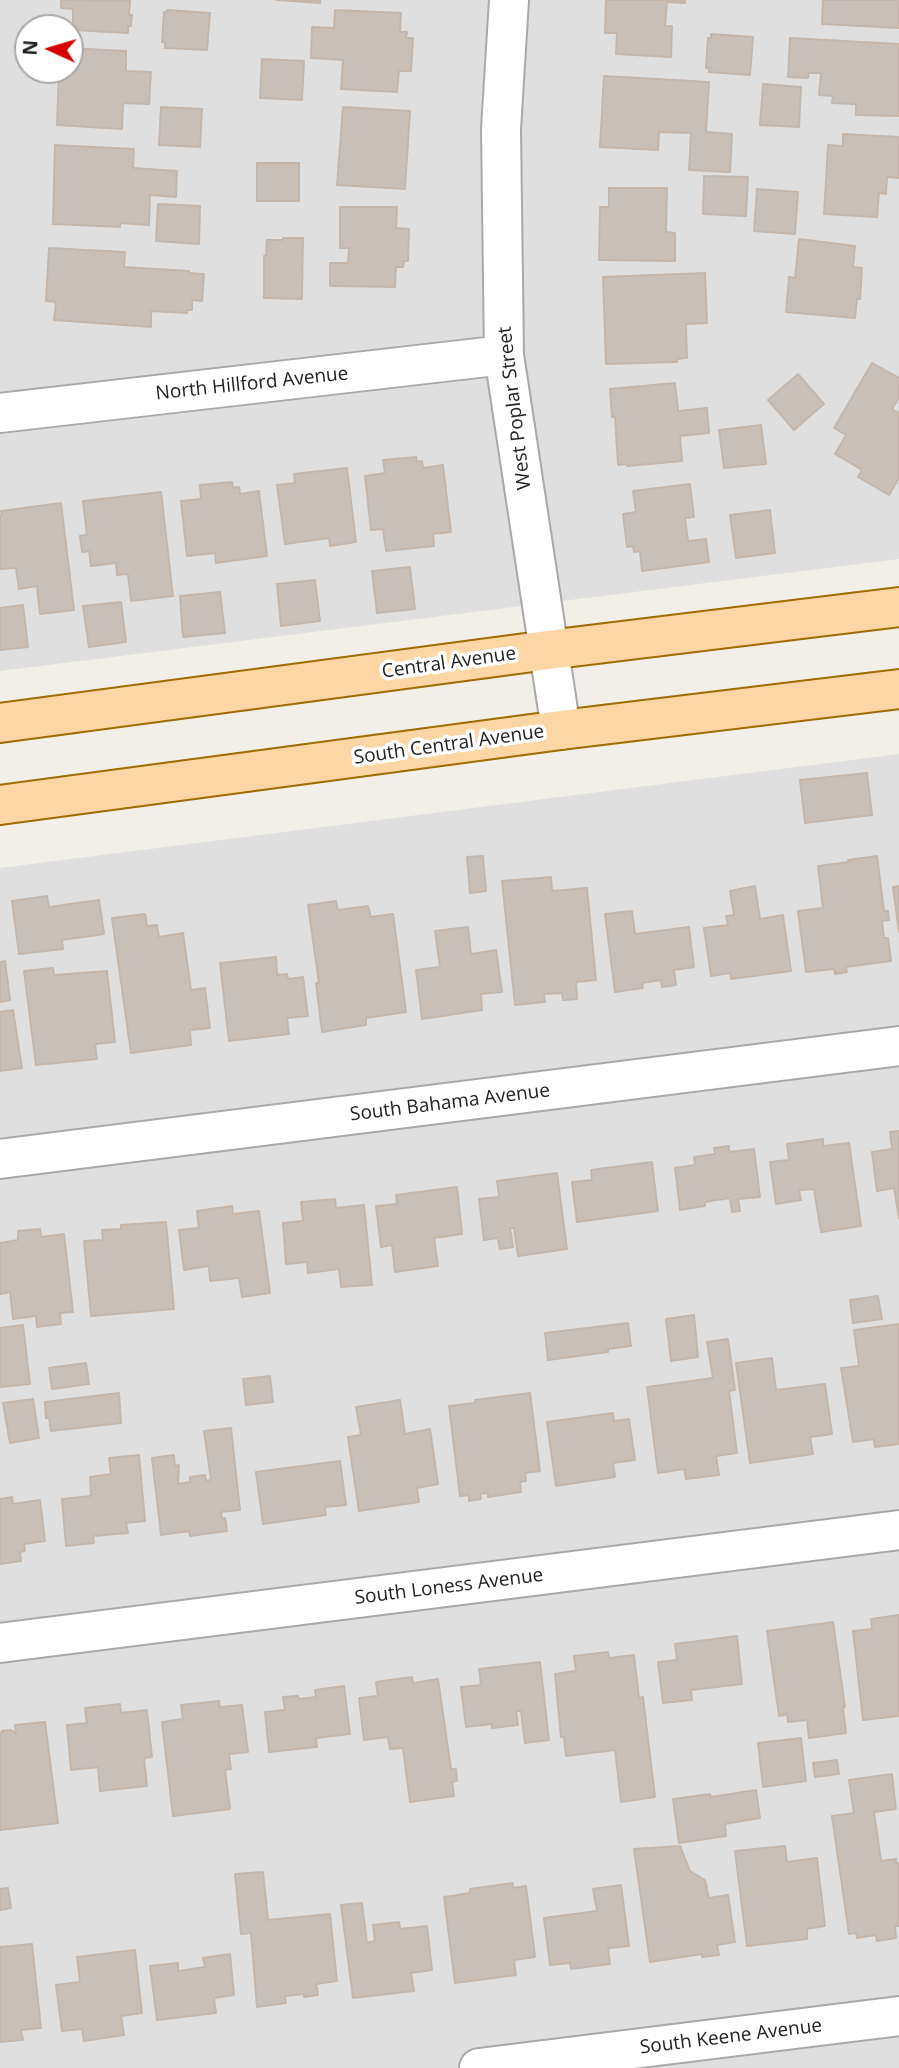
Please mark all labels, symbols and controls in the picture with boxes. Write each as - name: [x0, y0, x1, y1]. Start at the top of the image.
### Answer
- north arrow: [14, 14, 84, 84]
- text: N: [17, 39, 44, 56]
- street label: West Poplar Street: [494, 325, 536, 491]
- street label: North Hillford Avenue: [155, 363, 349, 405]
- street label: Central Avenue: [380, 642, 518, 684]
- street label: South Central Avenue: [352, 720, 546, 770]
- street label: South Bahama Avenue: [349, 1079, 551, 1127]
- street label: South Loness Avenue: [353, 1564, 545, 1610]
- street label: South Keene Avenue: [639, 2015, 823, 2059]

